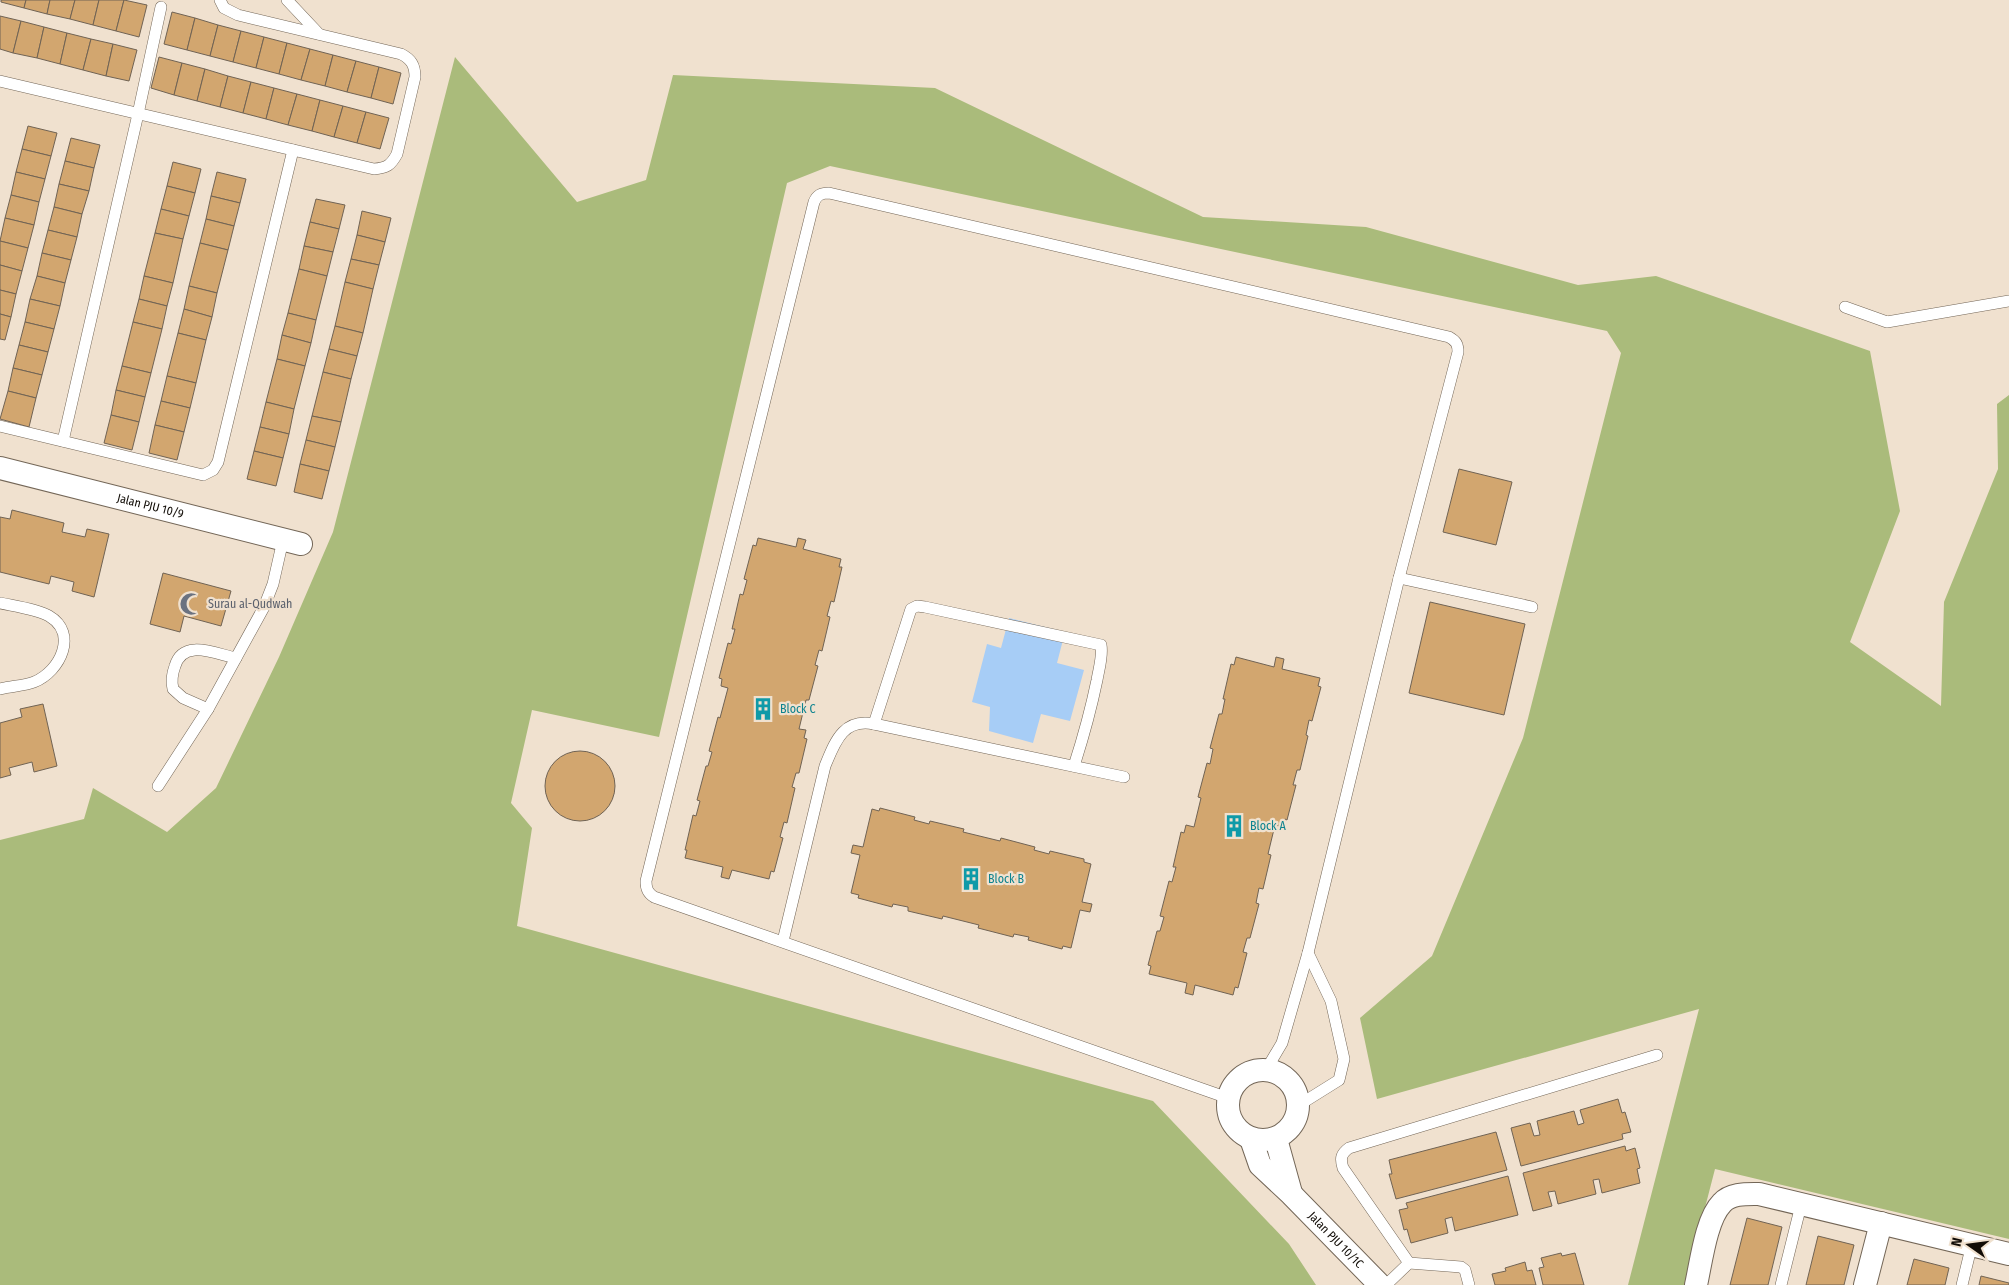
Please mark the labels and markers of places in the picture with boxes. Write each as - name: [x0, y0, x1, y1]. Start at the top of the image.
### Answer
- mosque icon: Surau al-Qudwah: [178, 591, 204, 617]
- place label: Surau al-Qudwah: [208, 597, 292, 611]
- building icon: Block C: [750, 696, 776, 722]
- place label: Block C: [780, 702, 816, 716]
- building icon: Block A: [1221, 813, 1247, 839]
- place label: Block A: [1250, 819, 1287, 833]
- building icon: Block B: [958, 866, 984, 892]
- place label: Block B: [988, 872, 1025, 886]

